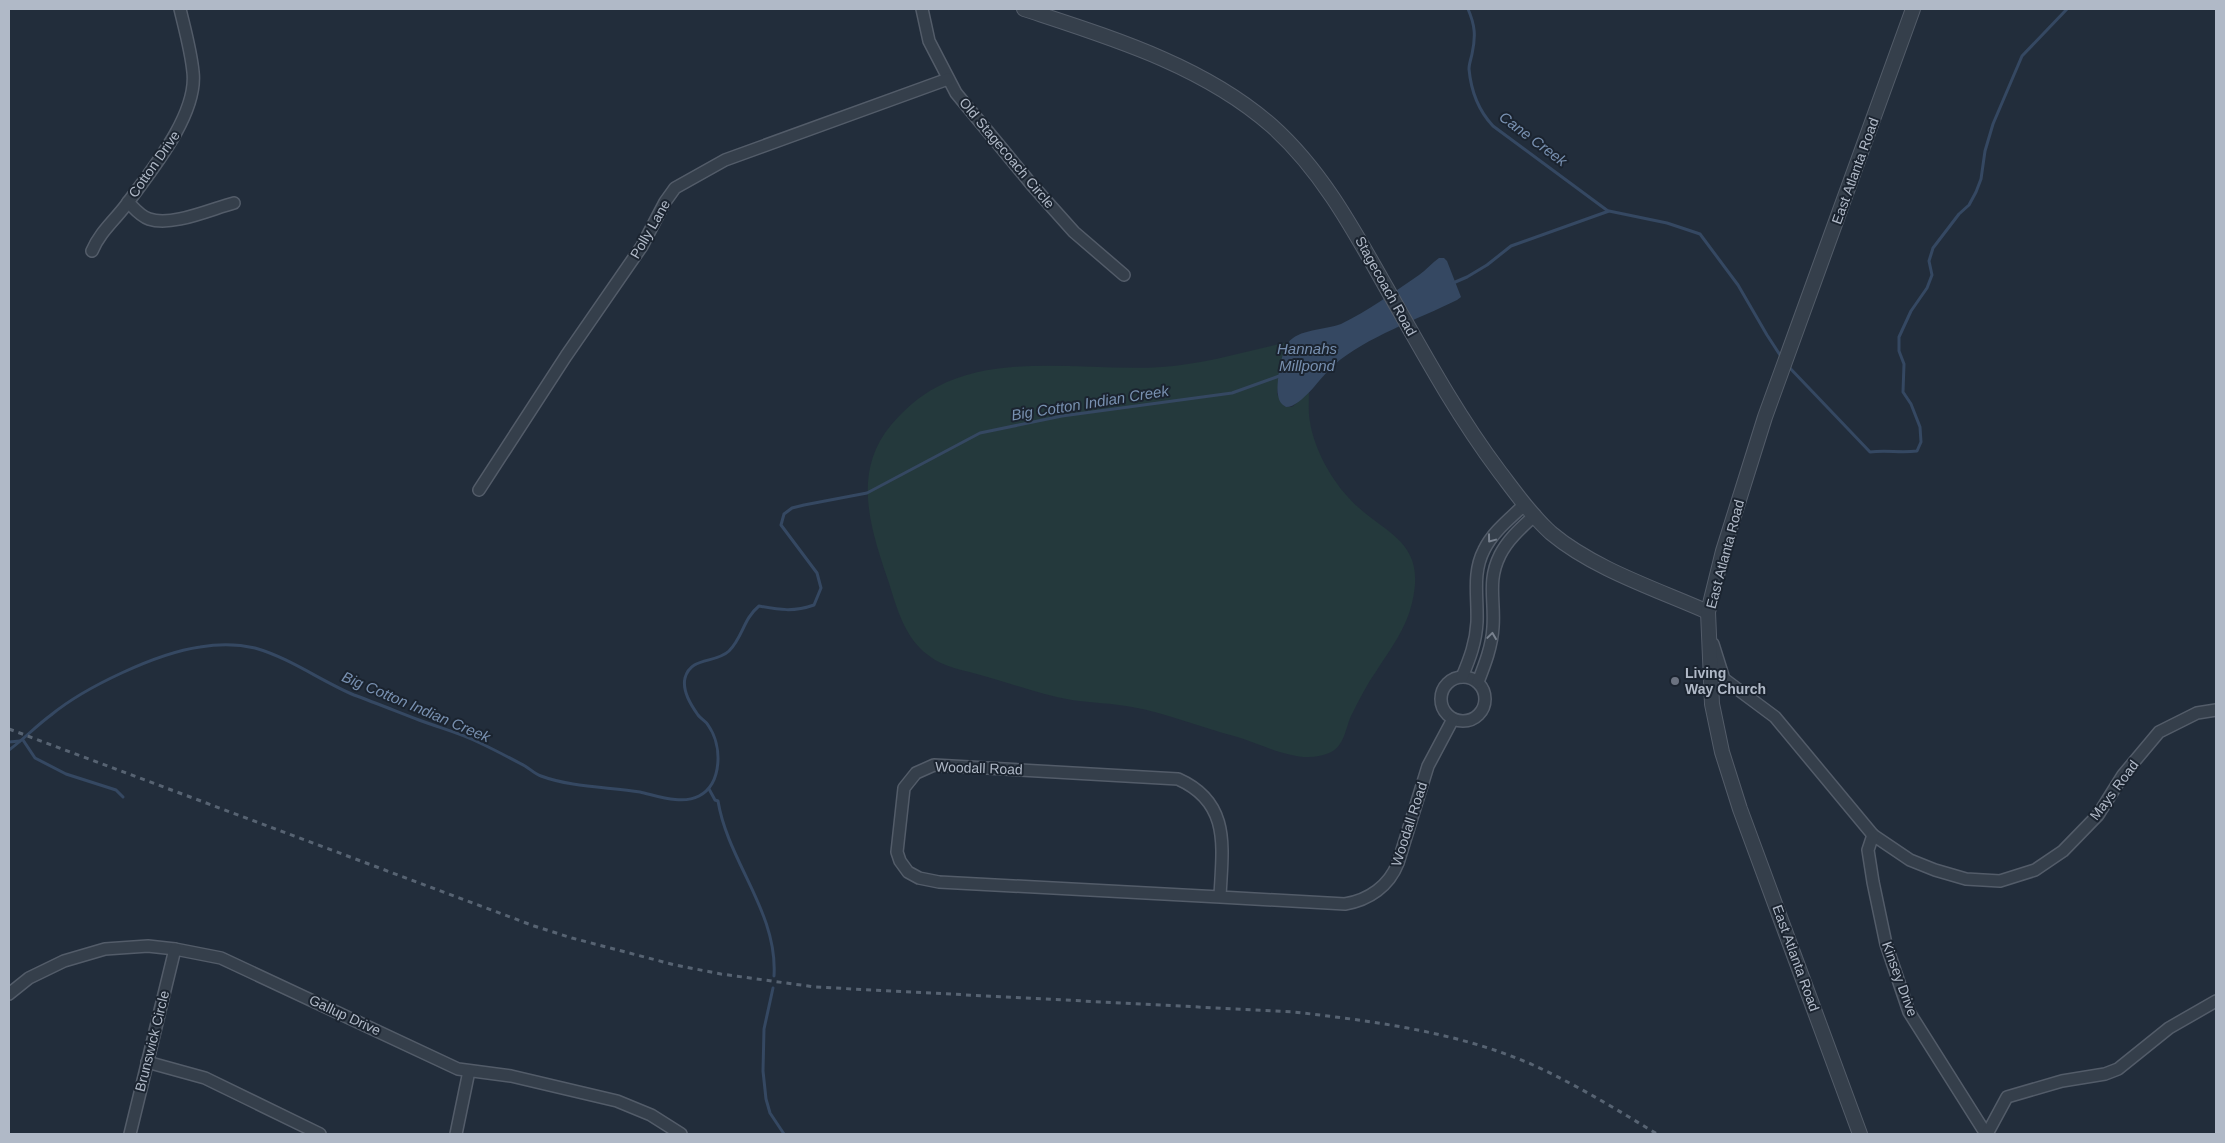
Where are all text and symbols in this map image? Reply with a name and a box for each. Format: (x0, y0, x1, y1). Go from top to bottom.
street label: Old Stagecoach Circle (956, 95, 1058, 212)
water label: Cane Creek (1496, 108, 1572, 170)
street label: East Atlanta Road (1828, 116, 1882, 226)
street label: Cotton Drive (125, 127, 183, 200)
street label: Polly Lane (627, 197, 673, 261)
street label: Stagecoach Road (1352, 233, 1420, 339)
water label: Hannahs Millpond (1277, 340, 1338, 374)
water label: Big Cotton Indian Creek (1010, 381, 1171, 423)
street label: East Atlanta Road (1703, 498, 1747, 610)
one-way arrow (1488, 533, 1497, 543)
one-way arrow (1486, 631, 1497, 639)
place label: Living Way Church (1685, 665, 1766, 697)
water label: Big Cotton Indian Creek (340, 668, 494, 746)
marker: Living Way Church (1669, 675, 1681, 687)
street label: Mays Road (2086, 757, 2142, 823)
street label: Woodall Road (935, 758, 1023, 778)
street label: Woodall Road (1388, 780, 1430, 868)
street label: East Atlanta Road (1769, 903, 1823, 1013)
street label: Kinsey Drive (1879, 939, 1921, 1019)
street label: Brunswick Circle (132, 989, 172, 1093)
street label: Gallup Drive (307, 991, 383, 1039)

